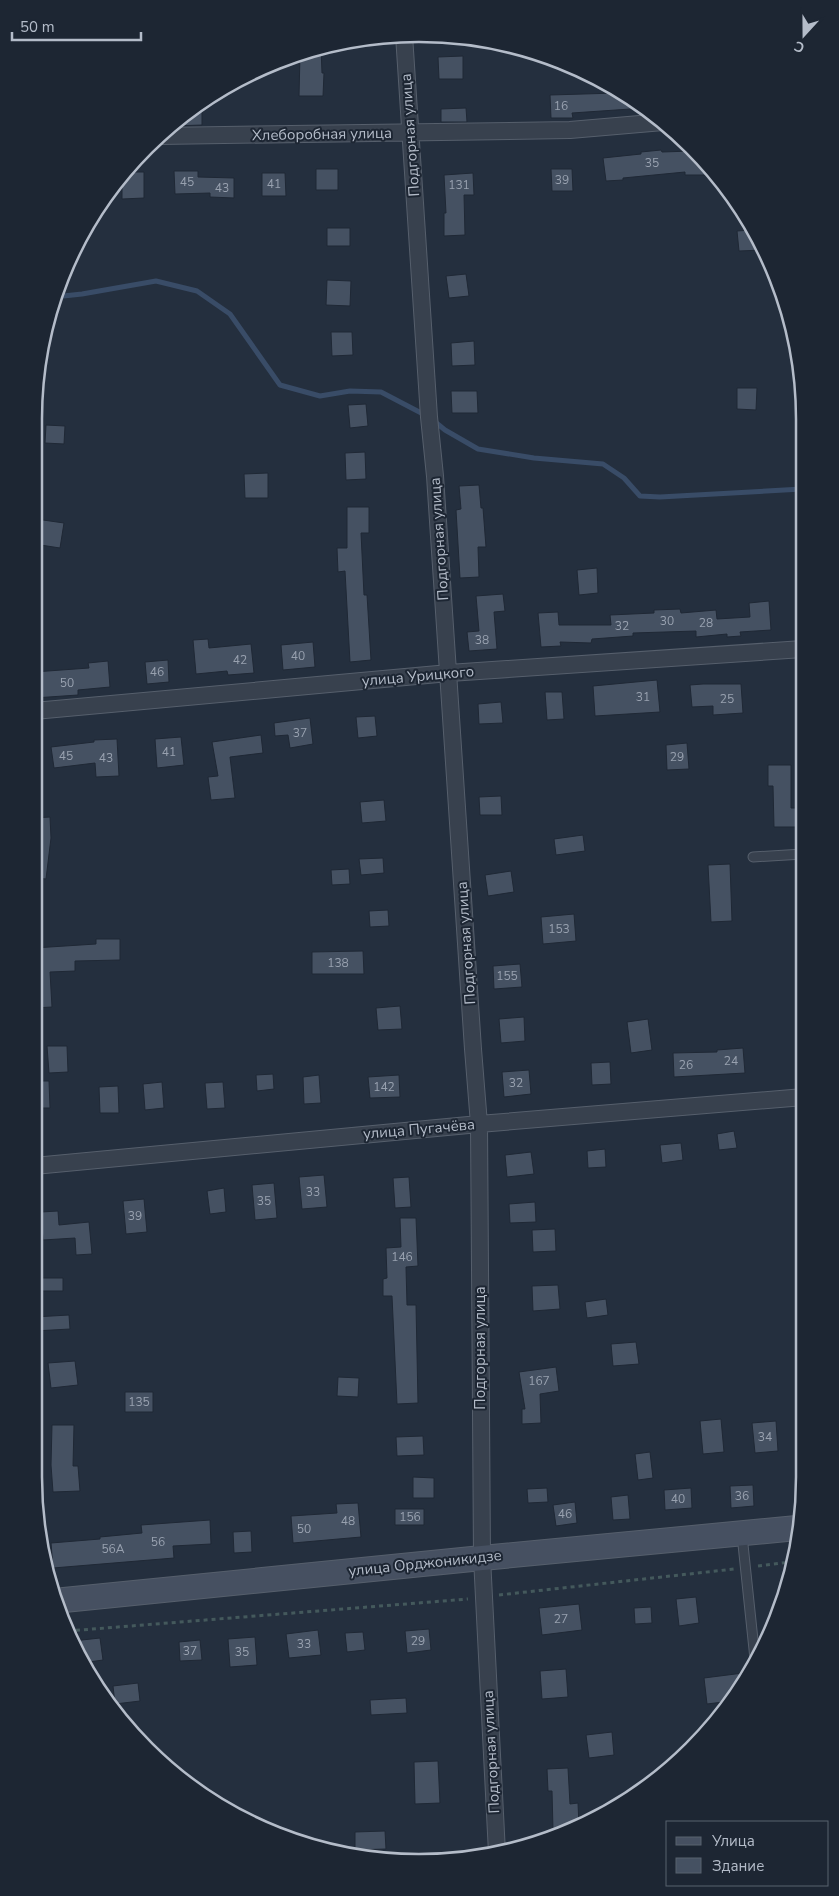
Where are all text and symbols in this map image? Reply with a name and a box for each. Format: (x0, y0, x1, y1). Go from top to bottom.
scale bar (12, 10, 141, 42)
north arrow (779, 10, 829, 60)
text: 50 m (20, 17, 55, 37)
text: С (791, 36, 807, 57)
street label: Подгорная улица (396, 73, 424, 197)
house number: 16 (554, 98, 568, 114)
street label: Хлеборобная улица (252, 123, 392, 145)
house number: 35 (645, 155, 659, 171)
house number: 39 (555, 172, 569, 188)
house number: 45 (180, 174, 194, 190)
house number: 41 (267, 176, 281, 192)
house number: 131 (448, 177, 470, 193)
house number: 43 (215, 180, 229, 196)
street label: Подгорная улица (425, 477, 453, 601)
house number: 30 (660, 613, 674, 629)
house number: 28 (699, 615, 713, 631)
house number: 32 (615, 618, 629, 634)
house number: 38 (475, 632, 489, 648)
house number: 40 (291, 648, 305, 664)
house number: 42 (233, 652, 247, 668)
street label: улица Урицкого (361, 661, 475, 691)
house number: 46 (150, 664, 164, 680)
house number: 50 (60, 675, 74, 691)
house number: 31 (636, 689, 650, 705)
house number: 25 (720, 691, 734, 707)
house number: 37 (293, 725, 307, 741)
house number: 41 (162, 744, 176, 760)
house number: 45 (59, 748, 73, 764)
house number: 29 (670, 749, 684, 765)
house number: 43 (99, 750, 113, 766)
street label: Подгорная улица (452, 881, 480, 1005)
house number: 153 (548, 921, 570, 937)
house number: 138 (327, 955, 349, 971)
house number: 155 (496, 968, 518, 984)
house number: 24 (724, 1053, 738, 1069)
house number: 26 (679, 1057, 693, 1073)
house number: 32 (509, 1075, 523, 1091)
house number: 142 (373, 1079, 395, 1095)
street label: улица Пугачёва (362, 1114, 476, 1144)
house number: 33 (306, 1184, 320, 1200)
house number: 35 (257, 1193, 271, 1209)
house number: 39 (128, 1208, 142, 1224)
house number: 146 (391, 1249, 413, 1265)
street label: Подгорная улица (470, 1286, 490, 1410)
house number: 167 (528, 1373, 550, 1389)
house number: 135 (128, 1394, 150, 1410)
house number: 34 (758, 1429, 772, 1445)
house number: 36 (735, 1488, 749, 1504)
house number: 40 (671, 1491, 685, 1507)
house number: 46 (558, 1506, 572, 1522)
house number: 156 (399, 1509, 421, 1525)
house number: 48 (341, 1513, 355, 1529)
house number: 50 (297, 1521, 311, 1537)
house number: 56 (151, 1534, 165, 1550)
house number: 56А (101, 1541, 125, 1557)
street label: улица Орджоникидзе (347, 1545, 503, 1581)
house number: 27 (554, 1611, 568, 1627)
house number: 29 (411, 1633, 425, 1649)
house number: 33 (297, 1636, 311, 1652)
house number: 37 (183, 1643, 197, 1659)
house number: 35 (235, 1644, 249, 1660)
street label: Подгорная улица (478, 1690, 504, 1814)
legend (666, 1821, 829, 1886)
text: Улица (711, 1831, 755, 1851)
text: Здание (712, 1856, 764, 1876)

